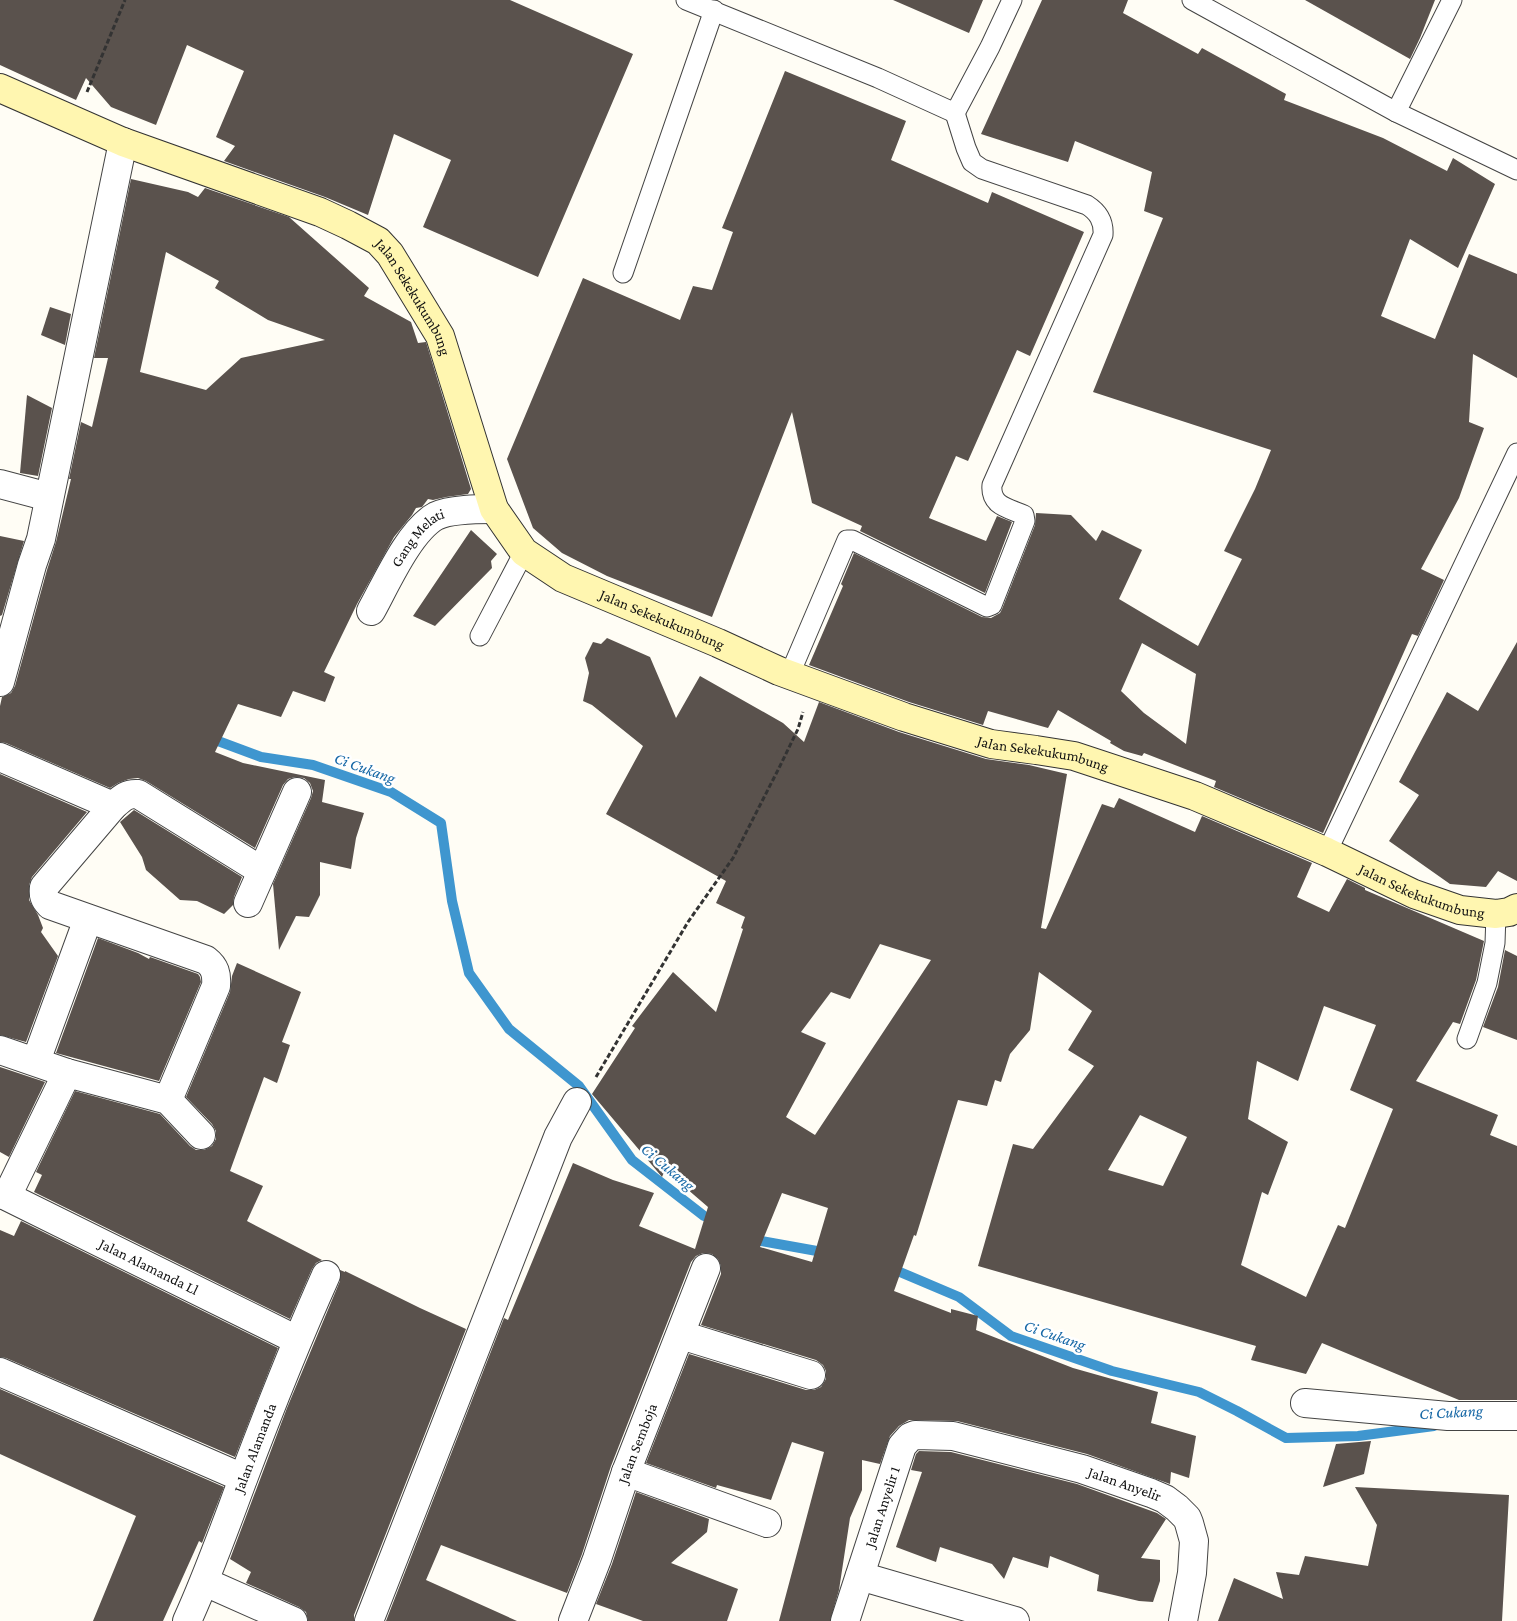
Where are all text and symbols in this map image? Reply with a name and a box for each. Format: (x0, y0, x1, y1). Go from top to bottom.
street label: Jalan Sekekukumbung (370, 234, 454, 358)
street label: Gang Melati (388, 505, 446, 570)
street label: Jalan Sekekukumbung (595, 586, 727, 654)
street label: Jalan Sekekukumbung (973, 732, 1111, 776)
water label: Ci Cukang (332, 749, 399, 788)
street label: Jalan Sekekukumbung (1354, 860, 1486, 922)
water label: Ci Cukang (637, 1140, 699, 1195)
street label: Jalan Alamanda Ll (94, 1234, 201, 1298)
water label: Ci Cukang (1022, 1317, 1089, 1355)
street label: Jalan Alamanda (230, 1401, 279, 1497)
street label: Jalan Semboja (614, 1401, 660, 1488)
water label: Ci Cukang (1419, 1402, 1484, 1423)
street label: Jalan Anyelir (1084, 1463, 1164, 1505)
street label: Jalan Anyelir 1 (861, 1464, 903, 1552)

